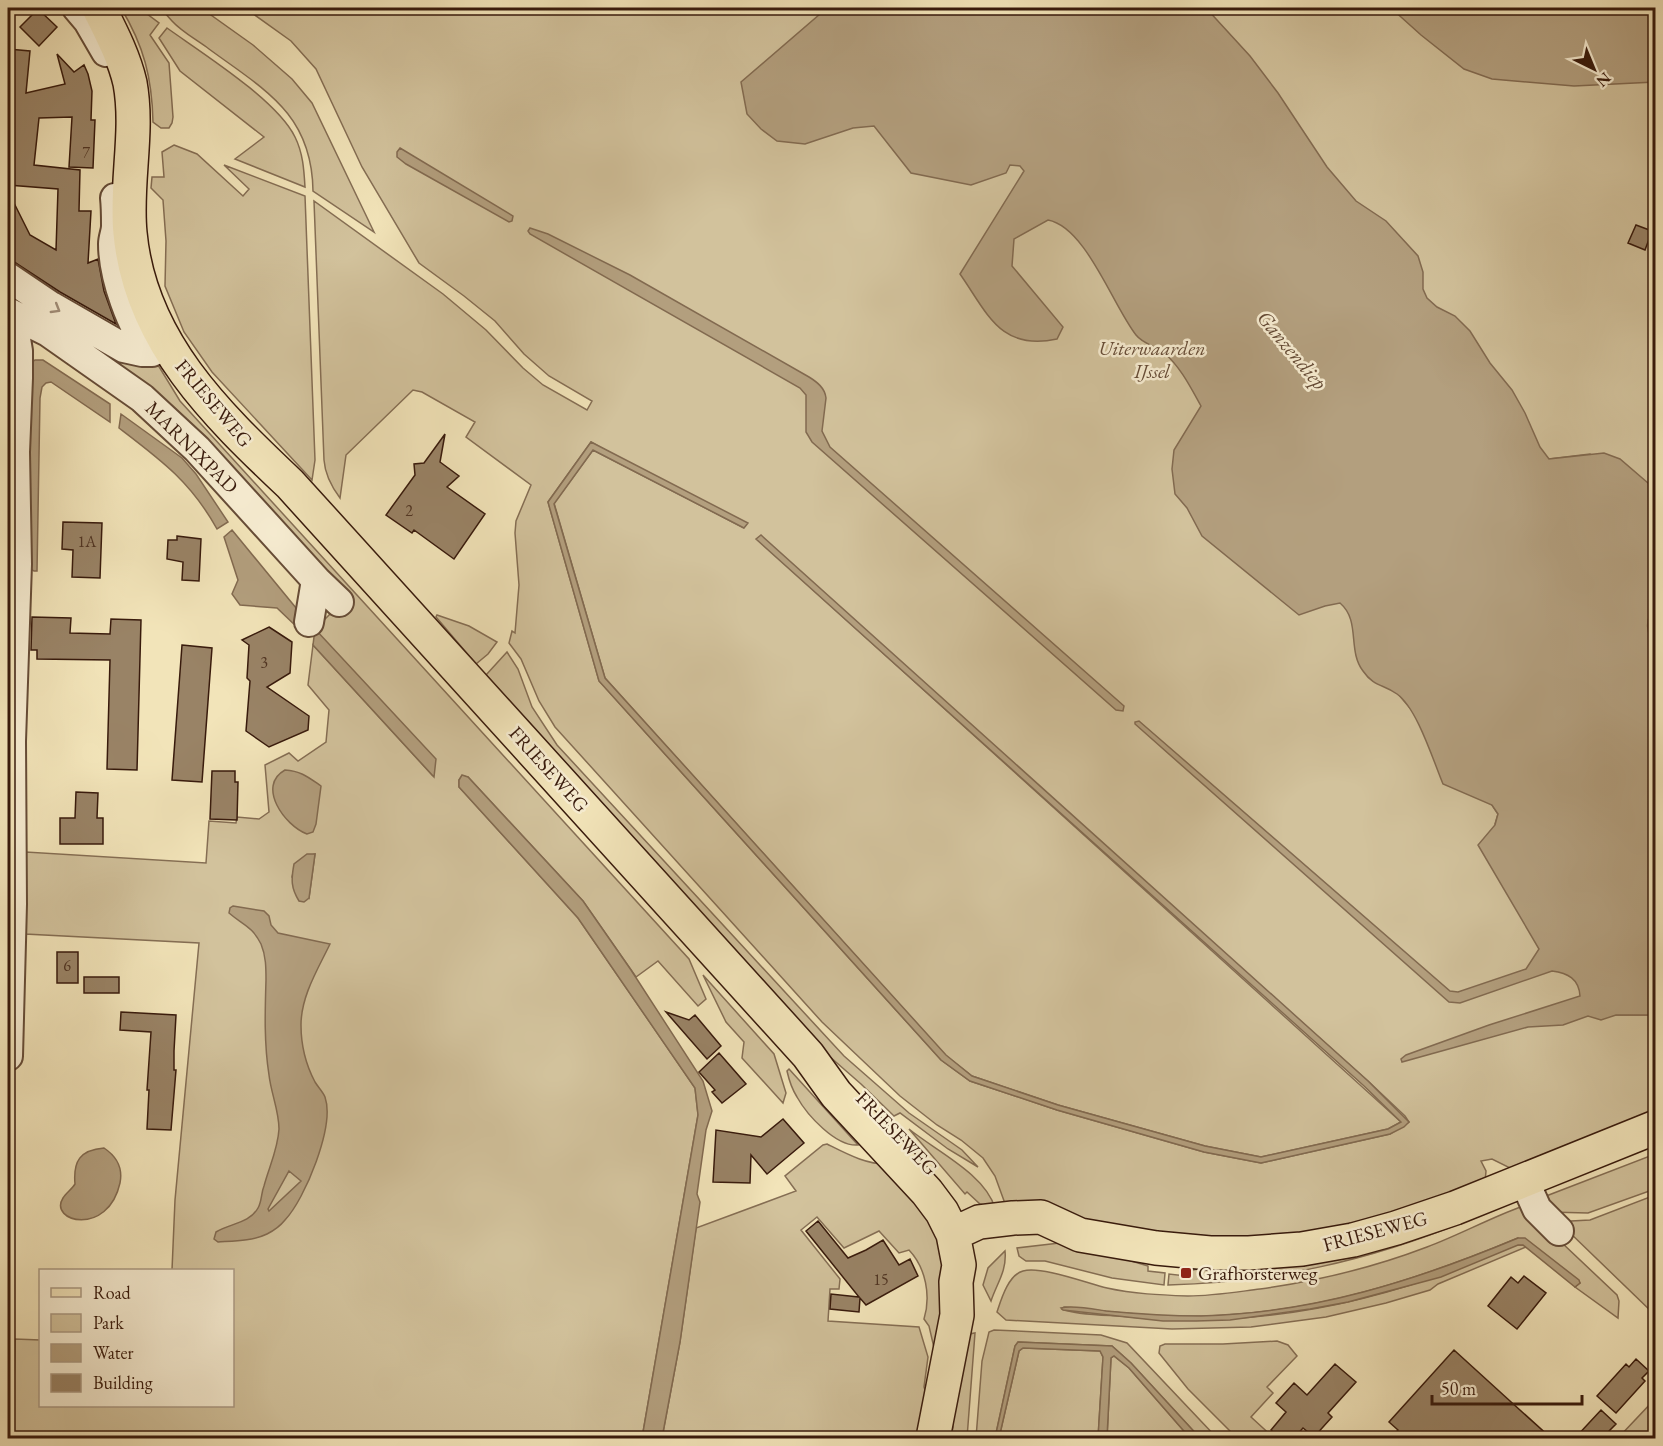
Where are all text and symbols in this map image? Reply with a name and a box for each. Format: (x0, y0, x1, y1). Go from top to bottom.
north arrow (1564, 39, 1624, 99)
text: N (1592, 68, 1616, 92)
house number: 7 (82, 142, 90, 163)
one-way arrow (50, 301, 60, 313)
water label: Ganzendiep (1251, 305, 1334, 395)
park label: Uiterwaarden IJssel (1098, 335, 1206, 384)
street label: FRIESEWEG (170, 354, 258, 452)
street label: MARNIXPAD (140, 395, 244, 499)
house number: 2 (405, 500, 413, 521)
house number: 1A (78, 531, 97, 552)
house number: 3 (260, 652, 268, 673)
street label: FRIESEWEG (503, 720, 595, 818)
house number: 6 (63, 955, 71, 976)
street label: FRIESEWEG (850, 1085, 944, 1181)
street label: FRIESEWEG (1320, 1205, 1430, 1257)
place label: Grafhorsterweg (1198, 1260, 1318, 1286)
marker: Grafhorsterweg (1179, 1266, 1193, 1280)
legend (39, 1269, 234, 1407)
house number: 15 (873, 1269, 889, 1290)
text: Road (93, 1281, 132, 1304)
text: Park (93, 1311, 124, 1334)
text: Water (93, 1341, 134, 1364)
scale bar (1432, 1368, 1582, 1406)
text: Building (93, 1371, 153, 1394)
text: 50 m (1441, 1377, 1476, 1400)

